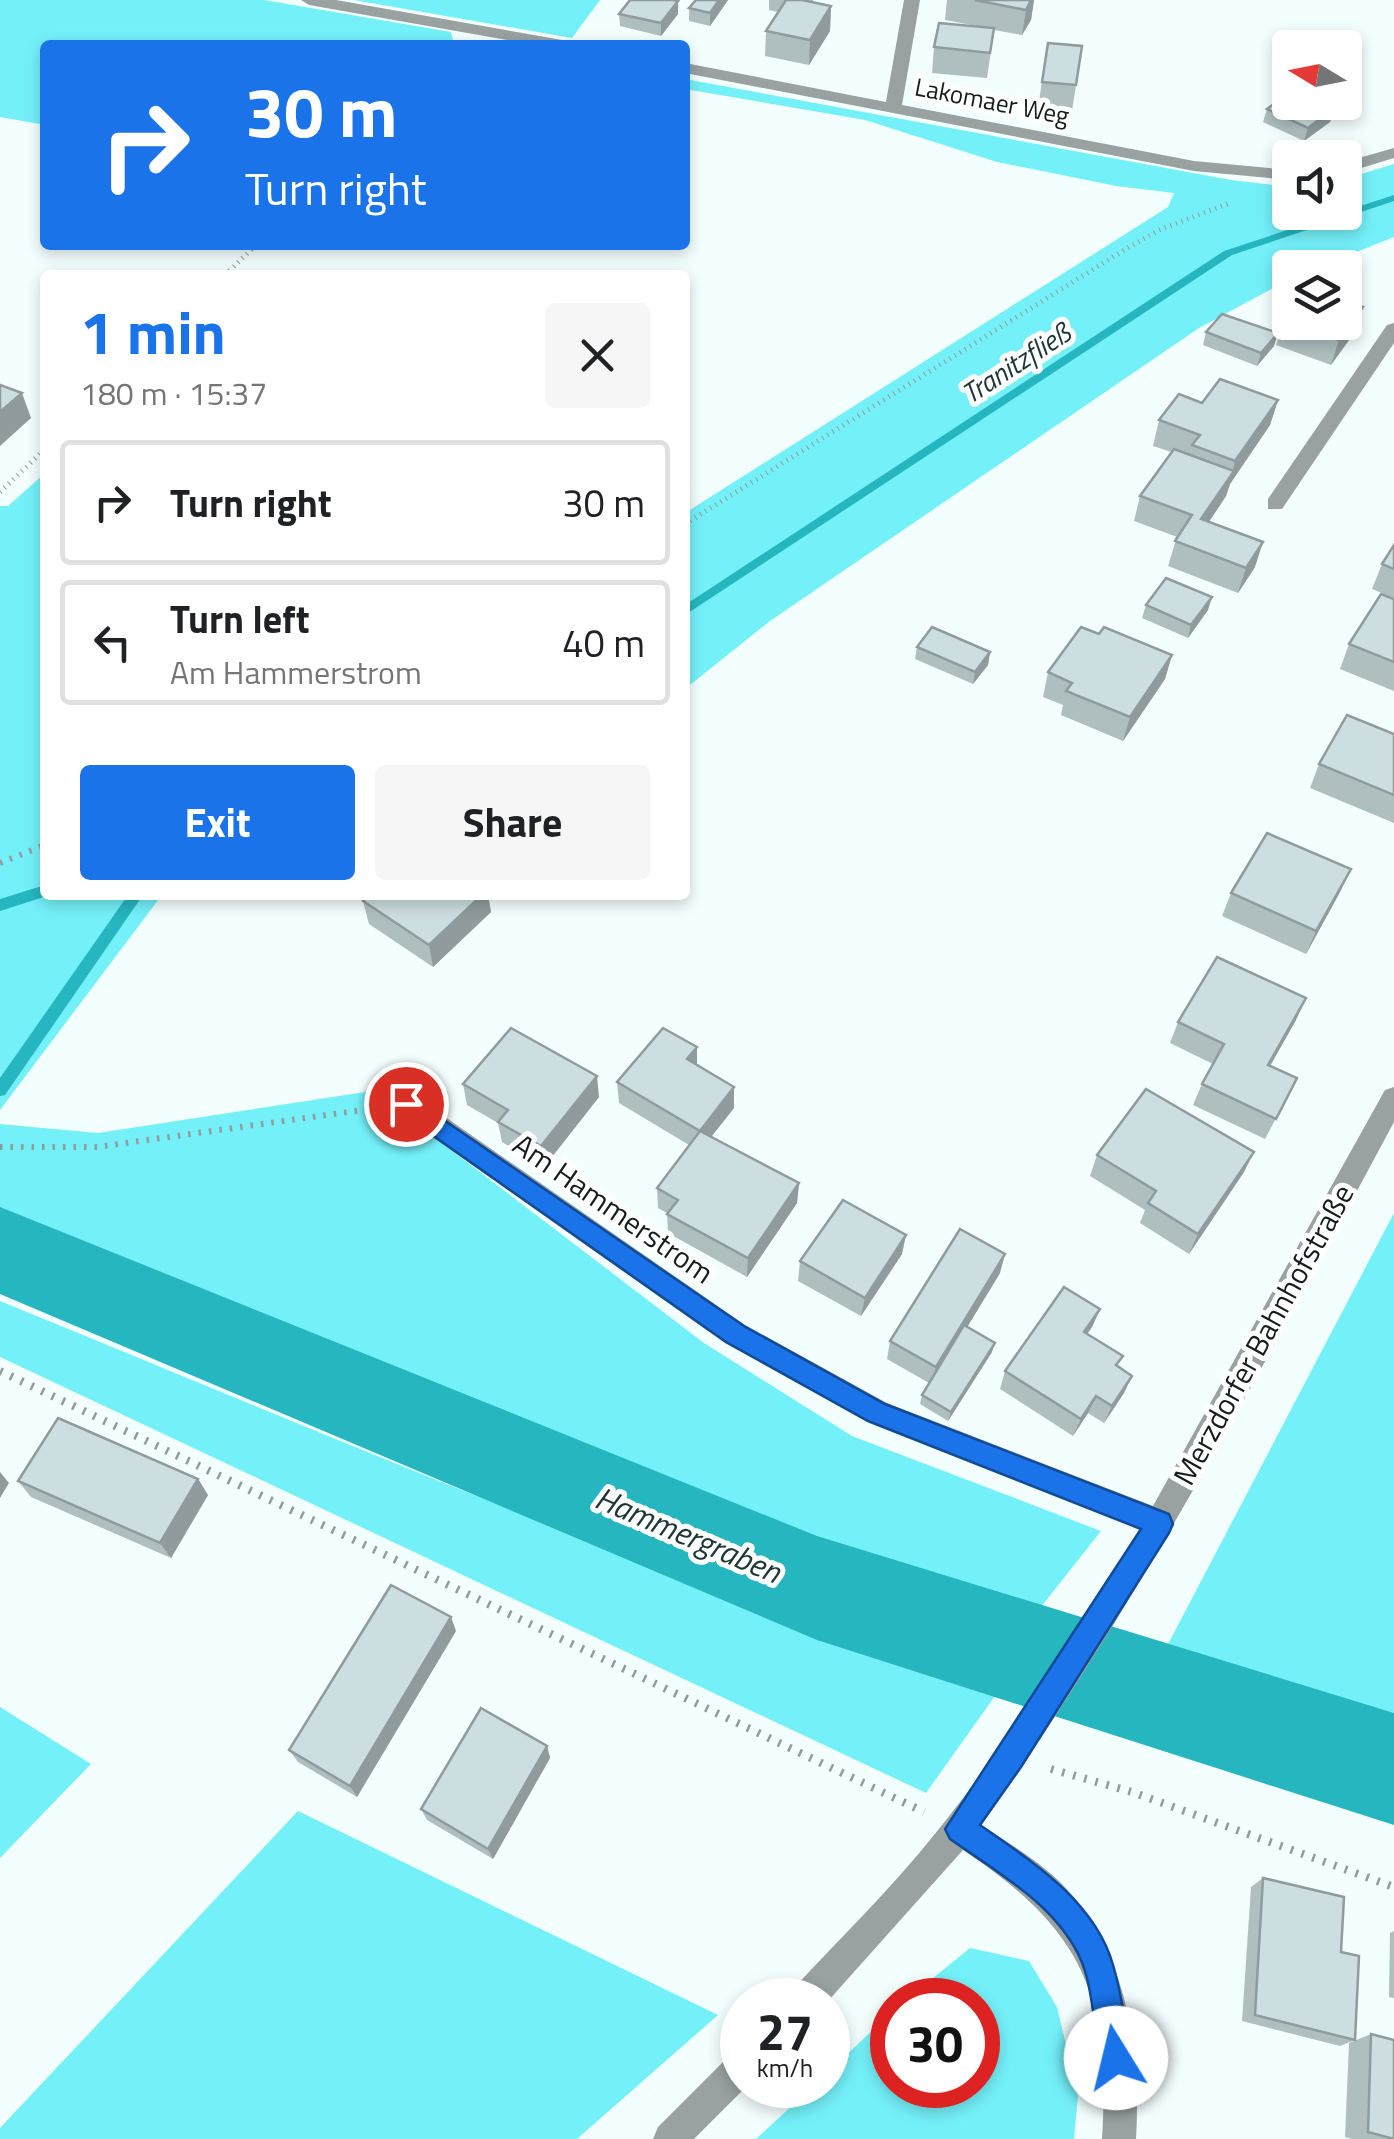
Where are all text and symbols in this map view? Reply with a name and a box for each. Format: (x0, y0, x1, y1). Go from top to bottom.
north arrow (1272, 30, 1362, 120)
map controls (1272, 30, 1362, 340)
text: 30 m (245, 58, 398, 164)
street label: Lakomaer Weg (911, 67, 1073, 135)
icon: right (80, 80, 210, 210)
button: sound (1272, 140, 1362, 230)
text: Turn right (245, 154, 427, 222)
button: layers (1272, 250, 1362, 340)
text: 1 min (80, 286, 226, 377)
button: close (545, 303, 650, 408)
water label: Tranitzfließ (953, 310, 1080, 414)
text: 180 m · 15:37 (80, 369, 267, 417)
text: Turn right (170, 474, 332, 532)
text: 30 m (562, 474, 645, 532)
icon: right (85, 475, 140, 530)
text: Turn left (170, 590, 310, 648)
text: 40 m (562, 614, 645, 672)
icon: left (85, 615, 140, 670)
text: Am Hammerstrom (170, 648, 422, 696)
button: Exit (80, 765, 355, 880)
button: Share (375, 765, 650, 880)
pin (364, 1062, 449, 1147)
icon: arrive (379, 1077, 434, 1132)
street label: Am Hammerstrom (504, 1122, 723, 1295)
street label: Merzdorfer Bahnhofstraße (1161, 1176, 1365, 1493)
water label: Hammergraben (588, 1473, 790, 1595)
speed limit sign: 30 (870, 1978, 1000, 2108)
text: 27 (757, 1993, 813, 2069)
position arrow (1064, 2006, 1168, 2110)
text: km/h (757, 2049, 813, 2087)

